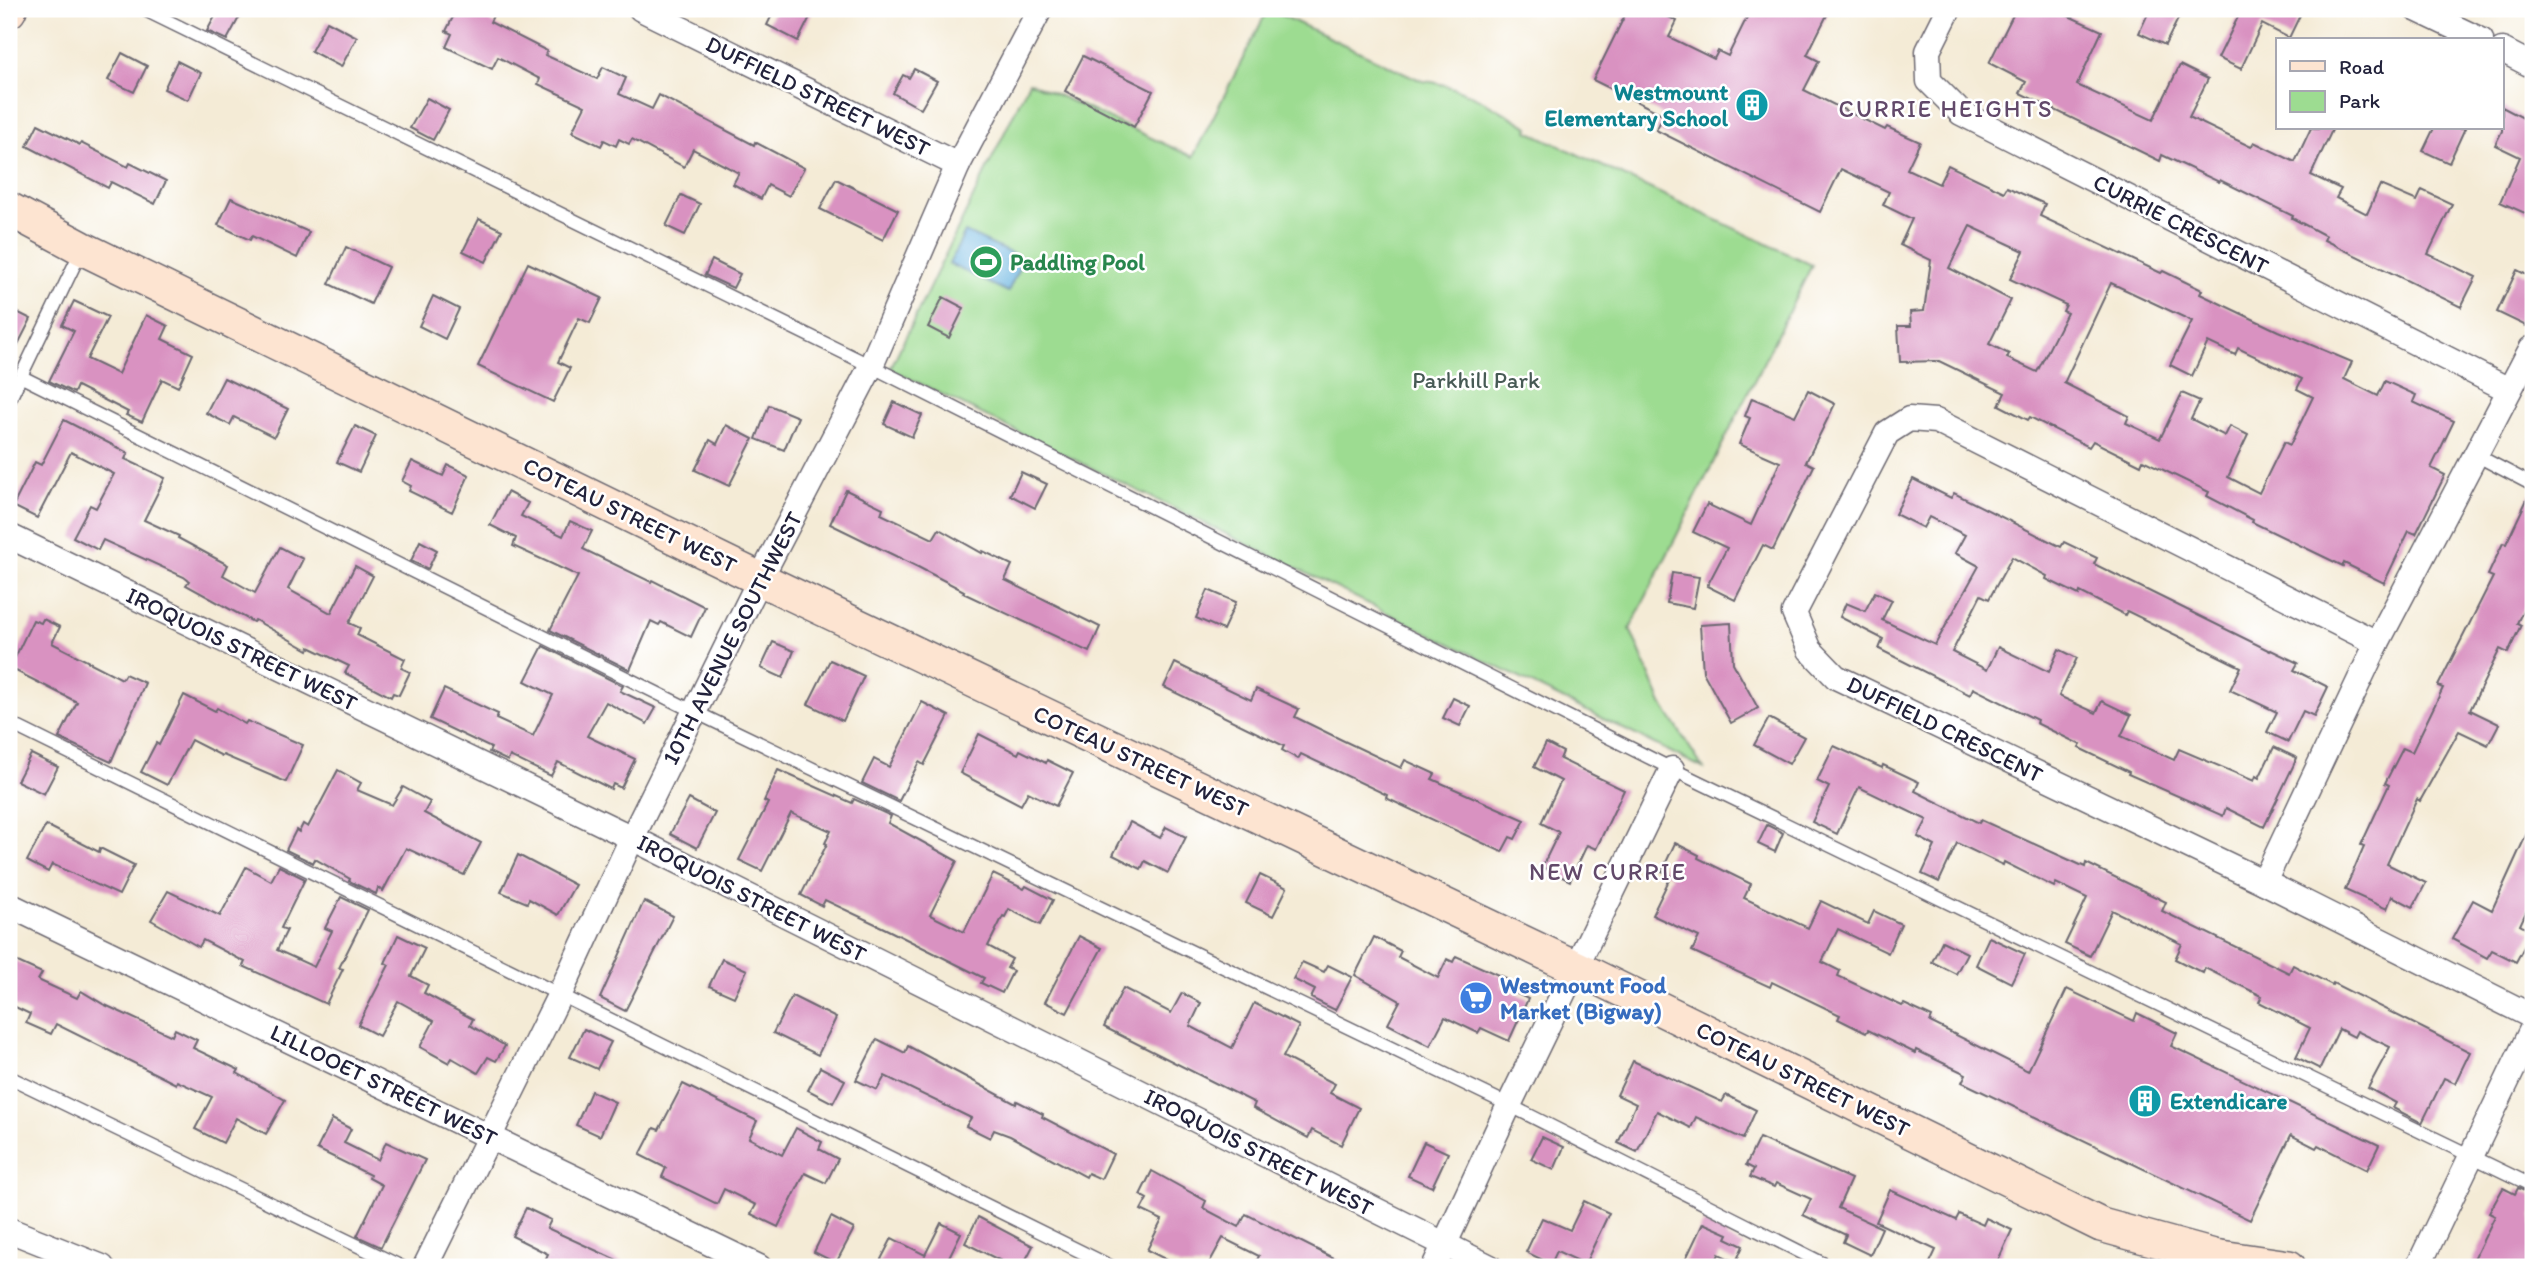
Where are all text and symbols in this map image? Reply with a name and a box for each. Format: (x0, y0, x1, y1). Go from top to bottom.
street label: DUFFIELD STREET WEST (701, 29, 935, 163)
legend (2276, 38, 2504, 130)
text: Road (2339, 54, 2385, 79)
place label: Westmount Elementary School (1545, 78, 1728, 132)
building icon: Westmount Elementary School (1733, 86, 1771, 124)
text: Park (2339, 88, 2381, 113)
district label: CURRIE HEIGHTS (1839, 94, 2053, 123)
street label: CURRIE CRESCENT (2089, 168, 2273, 280)
sports icon: Paddling Pool (967, 243, 1005, 281)
place label: Paddling Pool (1010, 248, 1145, 276)
park label: Parkhill Park (1412, 366, 1540, 394)
street label: COTEAU STREET WEST (519, 451, 742, 579)
street label: 10TH AVENUE SOUTHWEST (656, 507, 808, 769)
street label: IROQUOIS STREET WEST (122, 581, 362, 717)
street label: DUFFIELD CRESCENT (1842, 669, 2048, 789)
street label: COTEAU STREET WEST (1029, 699, 1253, 823)
street label: IROQUOIS STREET WEST (633, 828, 871, 968)
district label: NEW CURRIE (1529, 857, 1687, 886)
place label: Westmount Food Market (Bigway) (1500, 971, 1667, 1025)
supermarket icon: Westmount Food Market (Bigway) (1457, 979, 1495, 1017)
street label: COTEAU STREET WEST (1692, 1015, 1915, 1143)
street label: LILLOOET STREET WEST (266, 1018, 502, 1152)
street label: IROQUOIS STREET WEST (1140, 1082, 1378, 1222)
building icon: Extendicare (2126, 1082, 2164, 1120)
place label: Extendicare (2170, 1087, 2287, 1115)

